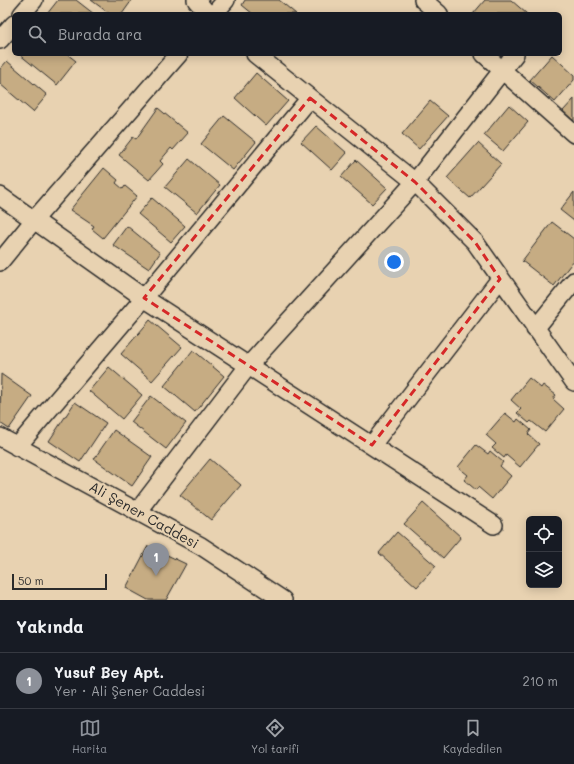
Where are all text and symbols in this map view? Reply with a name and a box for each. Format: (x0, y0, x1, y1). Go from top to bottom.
search box (12, 12, 562, 56)
icon: search (26, 23, 48, 45)
text: Burada ara (58, 24, 142, 44)
your location (384, 252, 404, 272)
street label: Ali Şener Caddesi (86, 477, 202, 553)
map controls (526, 516, 562, 588)
button: locate (526, 516, 562, 552)
pin: 1 (143, 543, 169, 576)
button: layers (526, 552, 562, 588)
scale bar (12, 572, 107, 591)
text: 50 m (18, 573, 44, 588)
text: Yakında (16, 615, 84, 637)
text: Yusuf Bey Apt. (54, 662, 164, 682)
text: 1 (26, 672, 32, 689)
text: 210 m (522, 672, 558, 689)
text: Yer · Ali Şener Caddesi (54, 682, 205, 699)
tab: Harita (72, 717, 107, 756)
tab: Yol tarifi (251, 717, 299, 756)
tab: Kaydedilen (443, 717, 502, 756)

